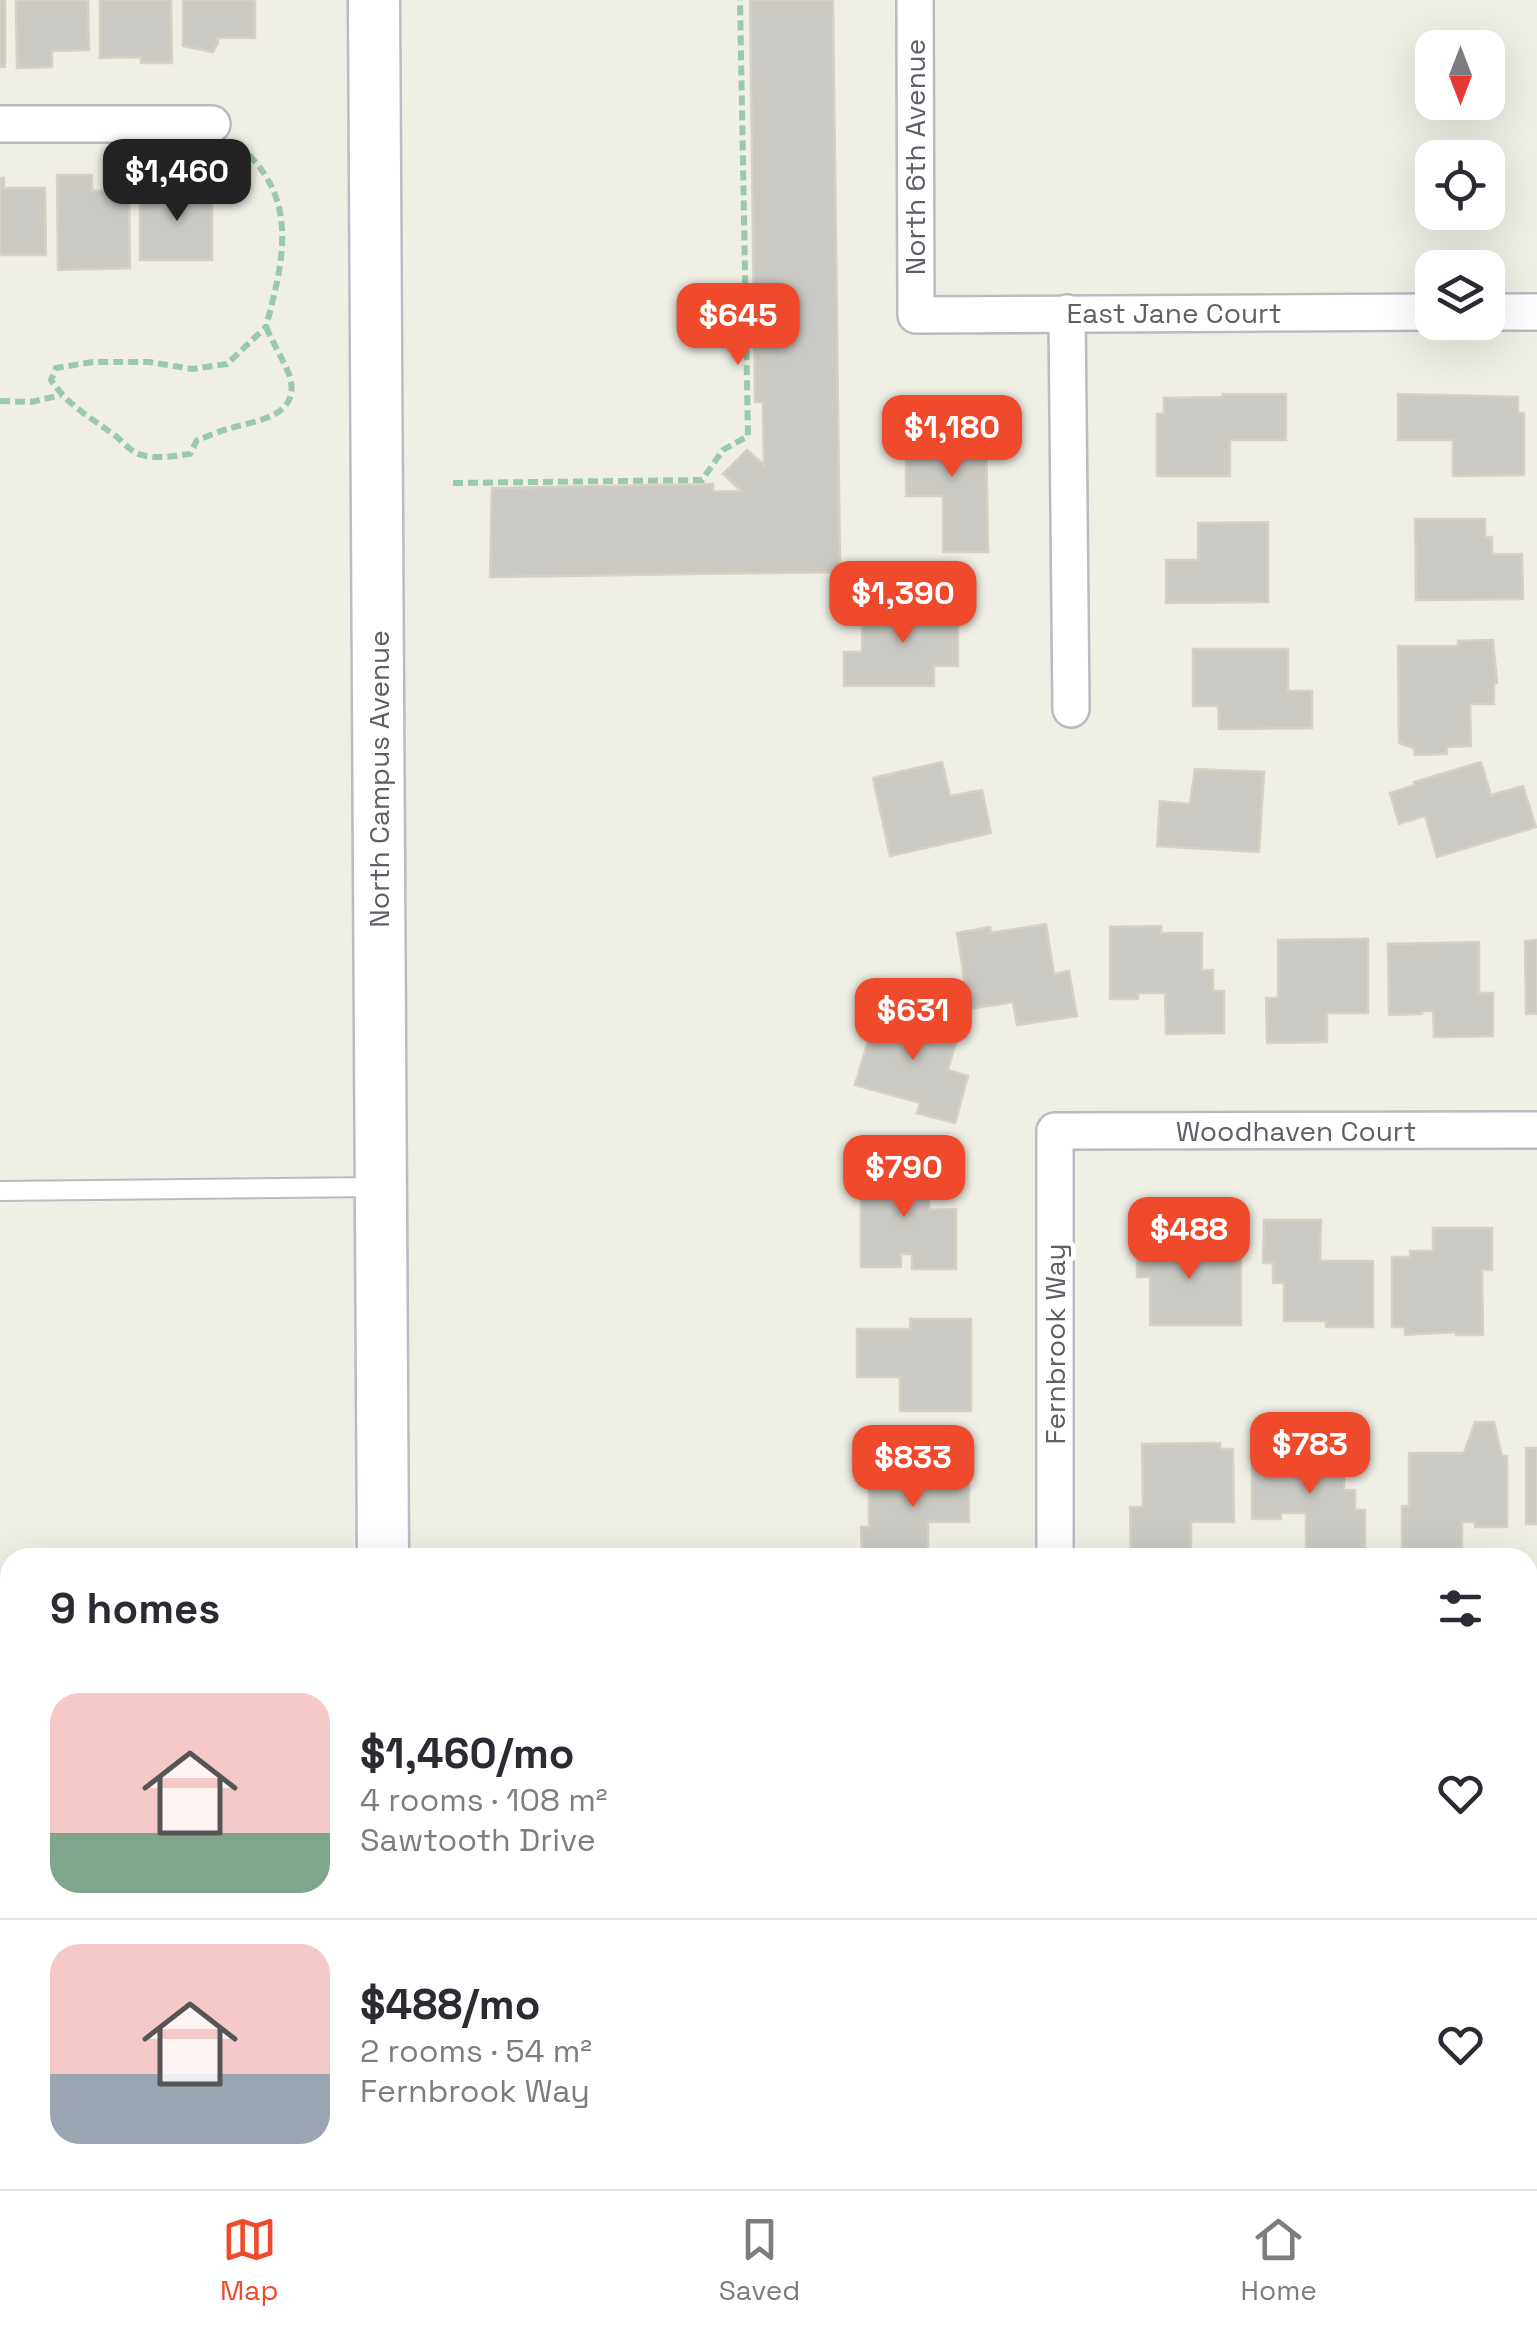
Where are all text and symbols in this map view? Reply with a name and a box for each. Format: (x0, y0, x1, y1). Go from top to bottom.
north arrow (1415, 30, 1505, 120)
map controls (1415, 30, 1505, 340)
street label: North 6th Avenue (897, 39, 933, 275)
pin: $1,460 (96, 139, 258, 224)
button: locate (1415, 140, 1505, 230)
text: $1,460 (125, 151, 229, 191)
button: layers (1415, 250, 1505, 340)
pin: $645 (679, 283, 797, 368)
text: $645 (699, 295, 777, 335)
street label: East Jane Court (1066, 295, 1282, 331)
pin: $1,180 (871, 395, 1033, 480)
text: $1,180 (904, 407, 1000, 447)
pin: $1,390 (822, 561, 984, 646)
text: $1,390 (851, 573, 955, 613)
street label: North Campus Avenue (361, 630, 397, 928)
pin: $631 (854, 978, 972, 1063)
text: $631 (877, 990, 949, 1030)
street label: Woodhaven Court (1176, 1113, 1416, 1149)
pin: $790 (845, 1135, 963, 1220)
text: $790 (865, 1147, 943, 1187)
pin: $488 (1130, 1197, 1248, 1282)
text: $488 (1150, 1209, 1228, 1249)
street label: Fernbrook Way (1037, 1243, 1073, 1445)
pin: $783 (1251, 1412, 1369, 1497)
text: $783 (1272, 1424, 1348, 1464)
pin: $833 (854, 1425, 972, 1510)
text: $833 (874, 1437, 952, 1477)
icon: filters (1433, 1581, 1488, 1636)
text: 9 homes (50, 1582, 220, 1635)
text: $1,460/mo (360, 1727, 575, 1780)
icon: home (130, 1733, 250, 1853)
icon: heart (1433, 1766, 1488, 1821)
text: 4 rooms · 108 m² (360, 1780, 607, 1820)
text: Sawtooth Drive (360, 1820, 596, 1860)
text: $488/mo (360, 1978, 540, 2031)
icon: home (130, 1984, 250, 2104)
icon: heart (1433, 2017, 1488, 2072)
text: 2 rooms · 54 m² (360, 2031, 592, 2071)
text: Fernbrook Way (360, 2071, 590, 2111)
tab: Map (220, 2212, 278, 2308)
tab: Saved (719, 2212, 800, 2308)
tab: Home (1241, 2212, 1317, 2308)

